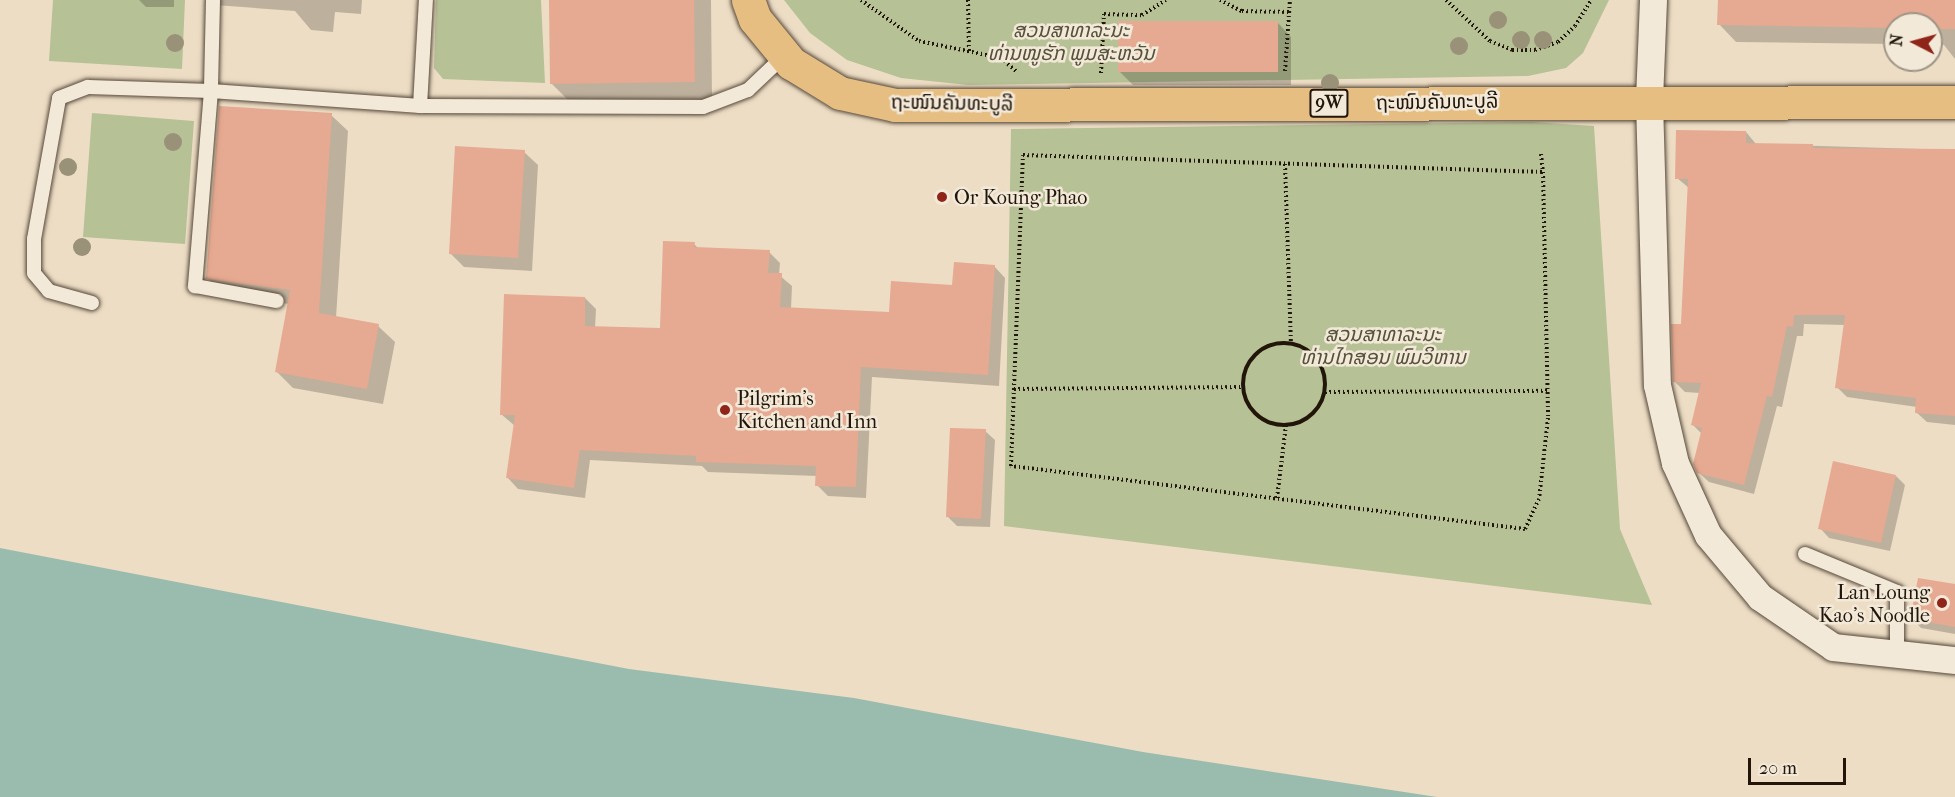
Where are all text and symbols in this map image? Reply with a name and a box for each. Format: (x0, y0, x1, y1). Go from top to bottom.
north arrow (1883, 12, 1943, 72)
park label: ສວນສາທາລະນະ ທ່ານໜູຮັກ ພູມສະຫວັນ (987, 18, 1155, 65)
text: N (1887, 33, 1907, 47)
road number: 9W (1308, 88, 1350, 118)
street label: ຖະໜົນຄັນທະບູລີ (1375, 89, 1499, 115)
street label: ຖະໜົນຄັນທະບູລີ (890, 90, 1014, 116)
place label: Or Koung Phao (954, 185, 1087, 209)
marker: Or Koung Phao (935, 190, 949, 204)
park label: ສວນສາທາລະນະ ທ່ານໄກສອນ ພົມວິຫານ (1300, 323, 1466, 370)
place label: Pilgrim's Kitchen and Inn (737, 386, 877, 433)
marker: Pilgrim's Kitchen and Inn (718, 403, 732, 417)
place label: Lan Loung Kao's Noodle (1819, 580, 1930, 627)
marker: Lan Loung Kao's Noodle (1935, 596, 1949, 610)
scale bar (1751, 746, 1848, 784)
text: 20 m (1759, 758, 1797, 779)

